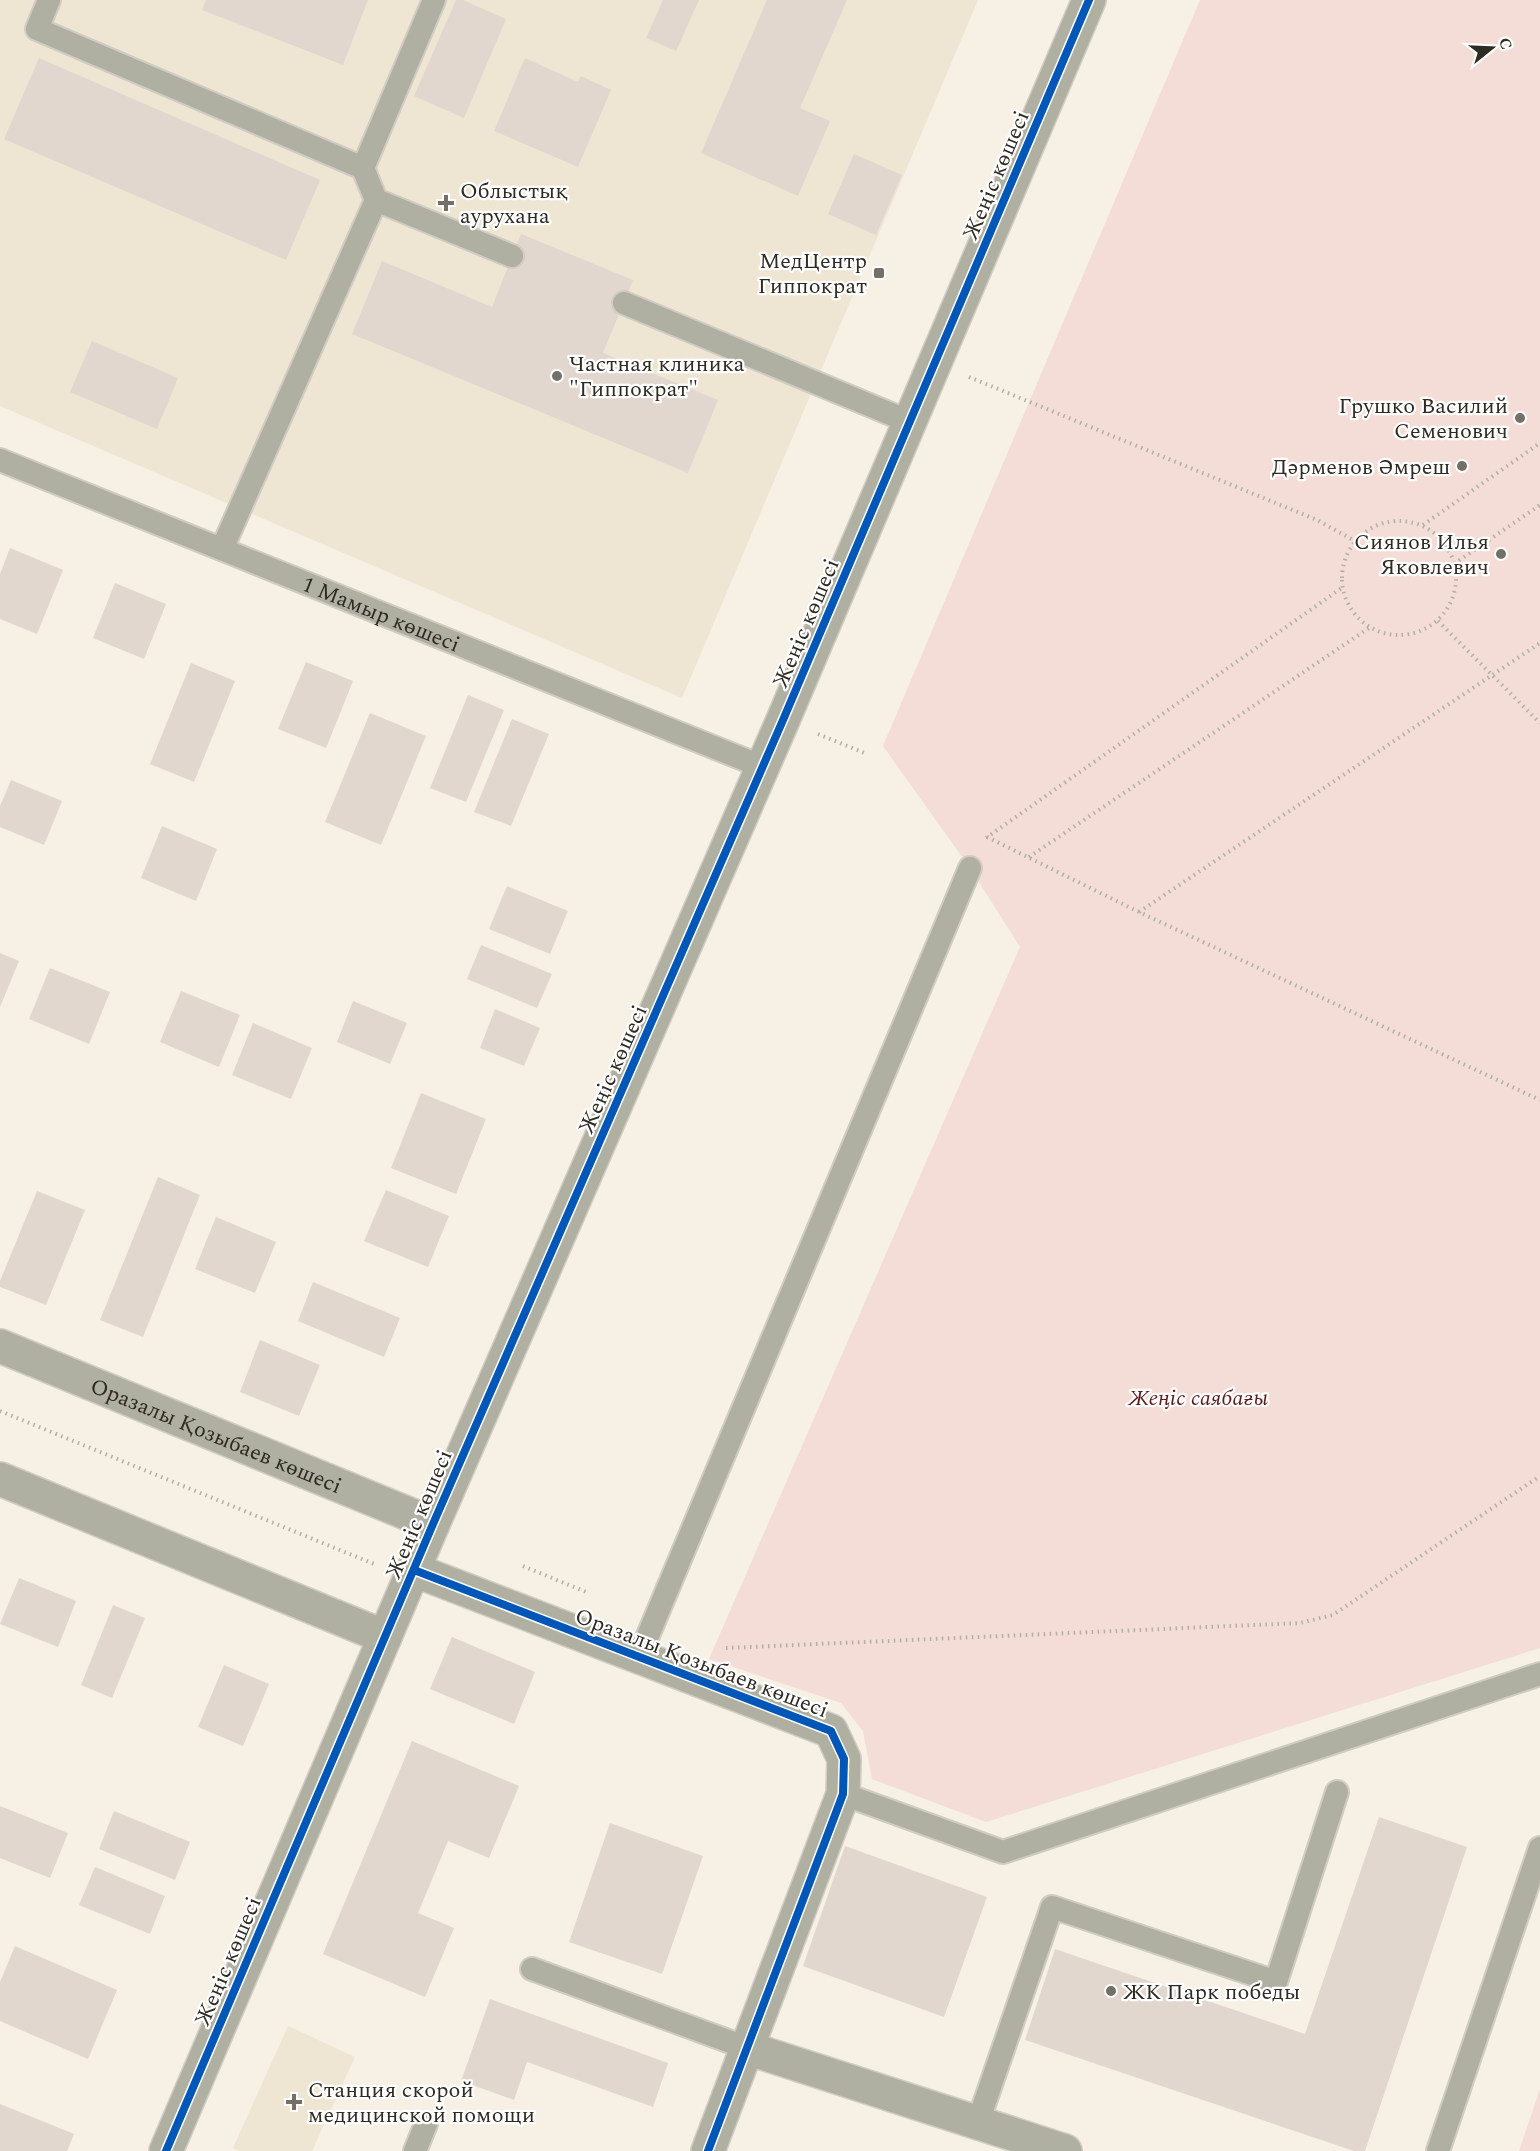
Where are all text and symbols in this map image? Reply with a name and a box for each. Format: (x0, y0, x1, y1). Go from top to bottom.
north arrow (1462, 18, 1522, 78)
text: С (1492, 35, 1518, 53)
street label: Жеңіс көшесі (954, 106, 1038, 245)
place label: Облыстық аурухана (460, 175, 567, 233)
marker: Облыстық аурухана (437, 194, 455, 212)
place label: МедЦентр Гиппократ (758, 245, 867, 303)
marker: МедЦентр Гиппократ (872, 266, 886, 280)
place label: Частная клиника "Гиппократ" (569, 348, 745, 406)
marker: Частная клиника "Гиппократ" (550, 369, 564, 383)
place label: Грушко Василий Семенович (1339, 390, 1508, 448)
marker: Грушко Василий Семенович (1513, 411, 1527, 425)
place label: Дәрменов Әмреш (1272, 451, 1450, 484)
marker: Дәрменов Әмреш (1455, 459, 1469, 473)
place label: Сиянов Илья Яковлевич (1354, 526, 1489, 584)
marker: Сиянов Илья Яковлевич (1494, 547, 1508, 561)
street label: Жеңіс көшесі (764, 554, 848, 693)
street label: 1 Мамыр көшесі (297, 568, 465, 661)
street label: Жеңіс көшесі (570, 1000, 656, 1139)
street label: Оразалы Қозыбаев көшесі (85, 1370, 347, 1503)
park label: Жеңіс саябағы (1127, 1382, 1268, 1415)
street label: Жеңіс көшесі (377, 1445, 461, 1584)
street label: Оразалы Қозыбаев көшесі (570, 1600, 833, 1727)
street label: Жеңіс көшесі (186, 1892, 270, 2031)
place label: ЖК Парк победы (1123, 1976, 1300, 2009)
marker: ЖК Парк победы (1104, 1984, 1118, 1998)
place label: Станция скорой медицинской помощи (308, 2074, 535, 2132)
marker: Станция скорой медицинской помощи (285, 2093, 303, 2111)

